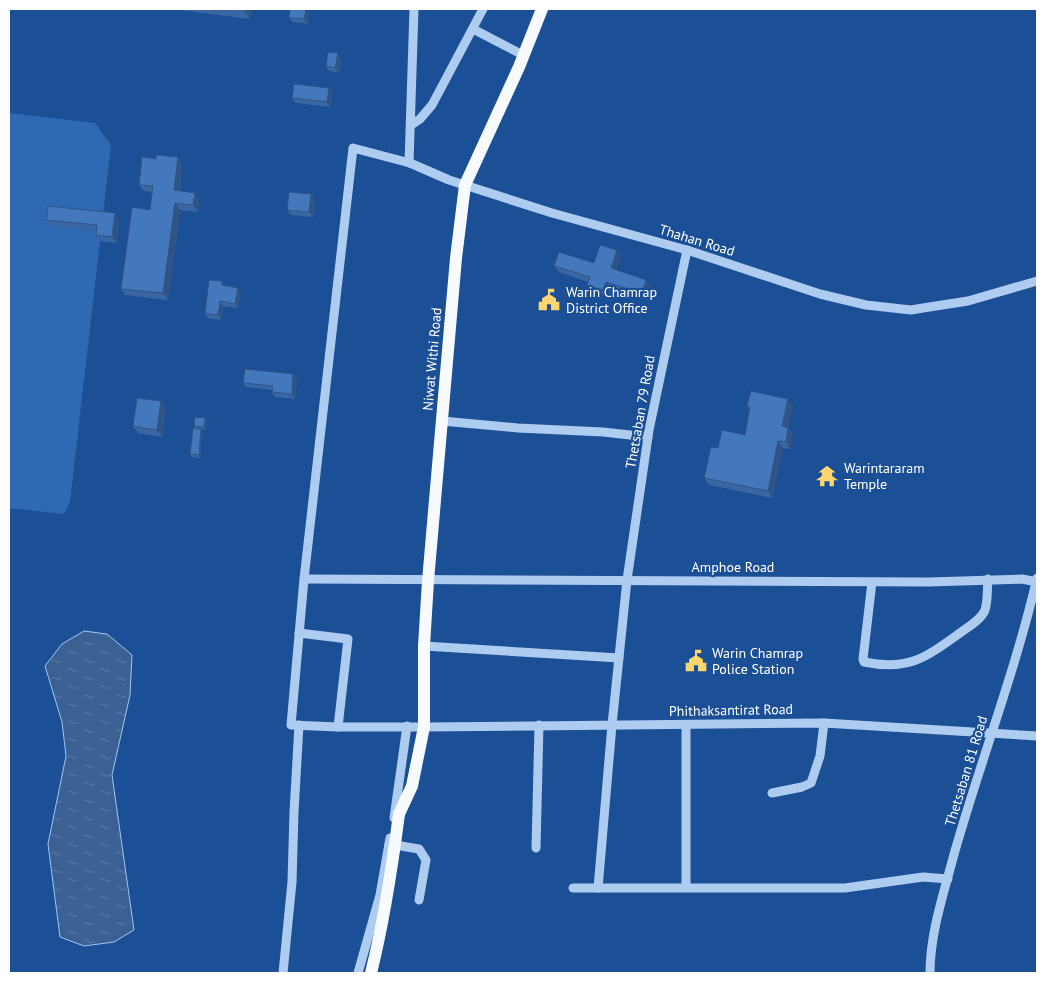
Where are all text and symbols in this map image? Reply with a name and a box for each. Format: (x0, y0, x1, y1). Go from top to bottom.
street label: Thahan Road (657, 220, 737, 260)
place label: Warin Chamrap District Office (566, 283, 657, 317)
public building icon: Warin Chamrap District Office (536, 287, 562, 313)
street label: Niwat Withi Road (419, 307, 445, 411)
street label: Thetsaban 79 Road (621, 354, 659, 470)
place label: Warintararam Temple (844, 459, 925, 493)
temple icon: Warintararam Temple (814, 463, 840, 489)
street label: Amphoe Road (692, 558, 774, 576)
place label: Warin Chamrap Police Station (712, 644, 803, 678)
public building icon: Warin Chamrap Police Station (683, 648, 709, 674)
street label: Phithaksantirat Road (669, 700, 793, 720)
street label: Thetsaban 81 Road (941, 714, 991, 828)

